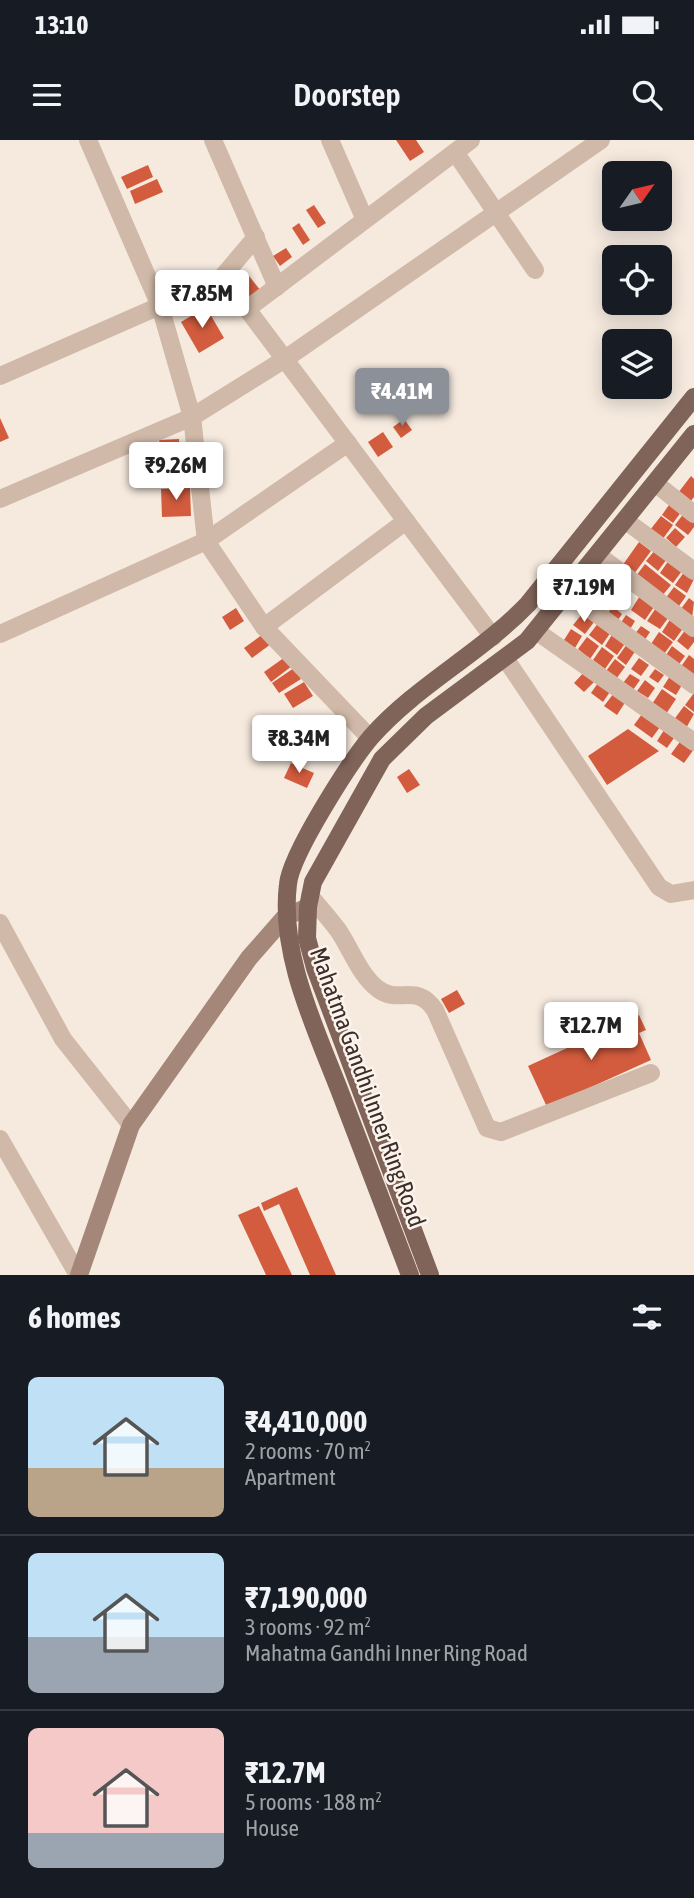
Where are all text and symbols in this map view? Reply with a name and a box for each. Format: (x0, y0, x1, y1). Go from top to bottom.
text: 13:10 (35, 10, 89, 40)
icon: menu (28, 76, 66, 114)
text: Doorstep (293, 76, 401, 113)
icon: search (628, 76, 666, 114)
north arrow (602, 161, 672, 231)
map controls (602, 161, 672, 399)
button: locate (602, 245, 672, 315)
pin: ₹7.85M (145, 270, 259, 330)
text: ₹7.85M (171, 280, 233, 306)
button: layers (602, 329, 672, 399)
pin: ₹4.41M (345, 369, 459, 428)
text: ₹4.41M (371, 378, 433, 404)
pin: ₹9.26M (119, 442, 233, 502)
text: ₹9.26M (145, 452, 207, 478)
pin: ₹7.19M (527, 564, 641, 624)
text: ₹7.19M (553, 574, 615, 600)
pin: ₹8.34M (242, 716, 356, 775)
text: ₹8.34M (268, 725, 330, 751)
street label: Mahatma Gandhi Inner Ring Road (305, 944, 431, 1230)
pin: ₹12.7M (534, 1002, 648, 1062)
text: ₹12.7M (560, 1012, 622, 1038)
icon: filters (628, 1298, 666, 1336)
text: 6 homes (28, 1300, 121, 1334)
text: ₹4,410,000 (245, 1404, 367, 1438)
icon: home (84, 1405, 168, 1489)
text: 2 rooms · 70 m² (245, 1438, 371, 1464)
text: Apartment (245, 1464, 336, 1490)
text: ₹7,190,000 (245, 1580, 367, 1614)
icon: home (84, 1581, 168, 1665)
text: 3 rooms · 92 m² (245, 1614, 371, 1640)
text: Mahatma Gandhi Inner Ring Road (245, 1640, 528, 1666)
text: ₹12.7M (245, 1755, 326, 1789)
icon: home (84, 1756, 168, 1840)
text: 5 rooms · 188 m² (245, 1789, 382, 1815)
text: House (245, 1815, 299, 1841)

